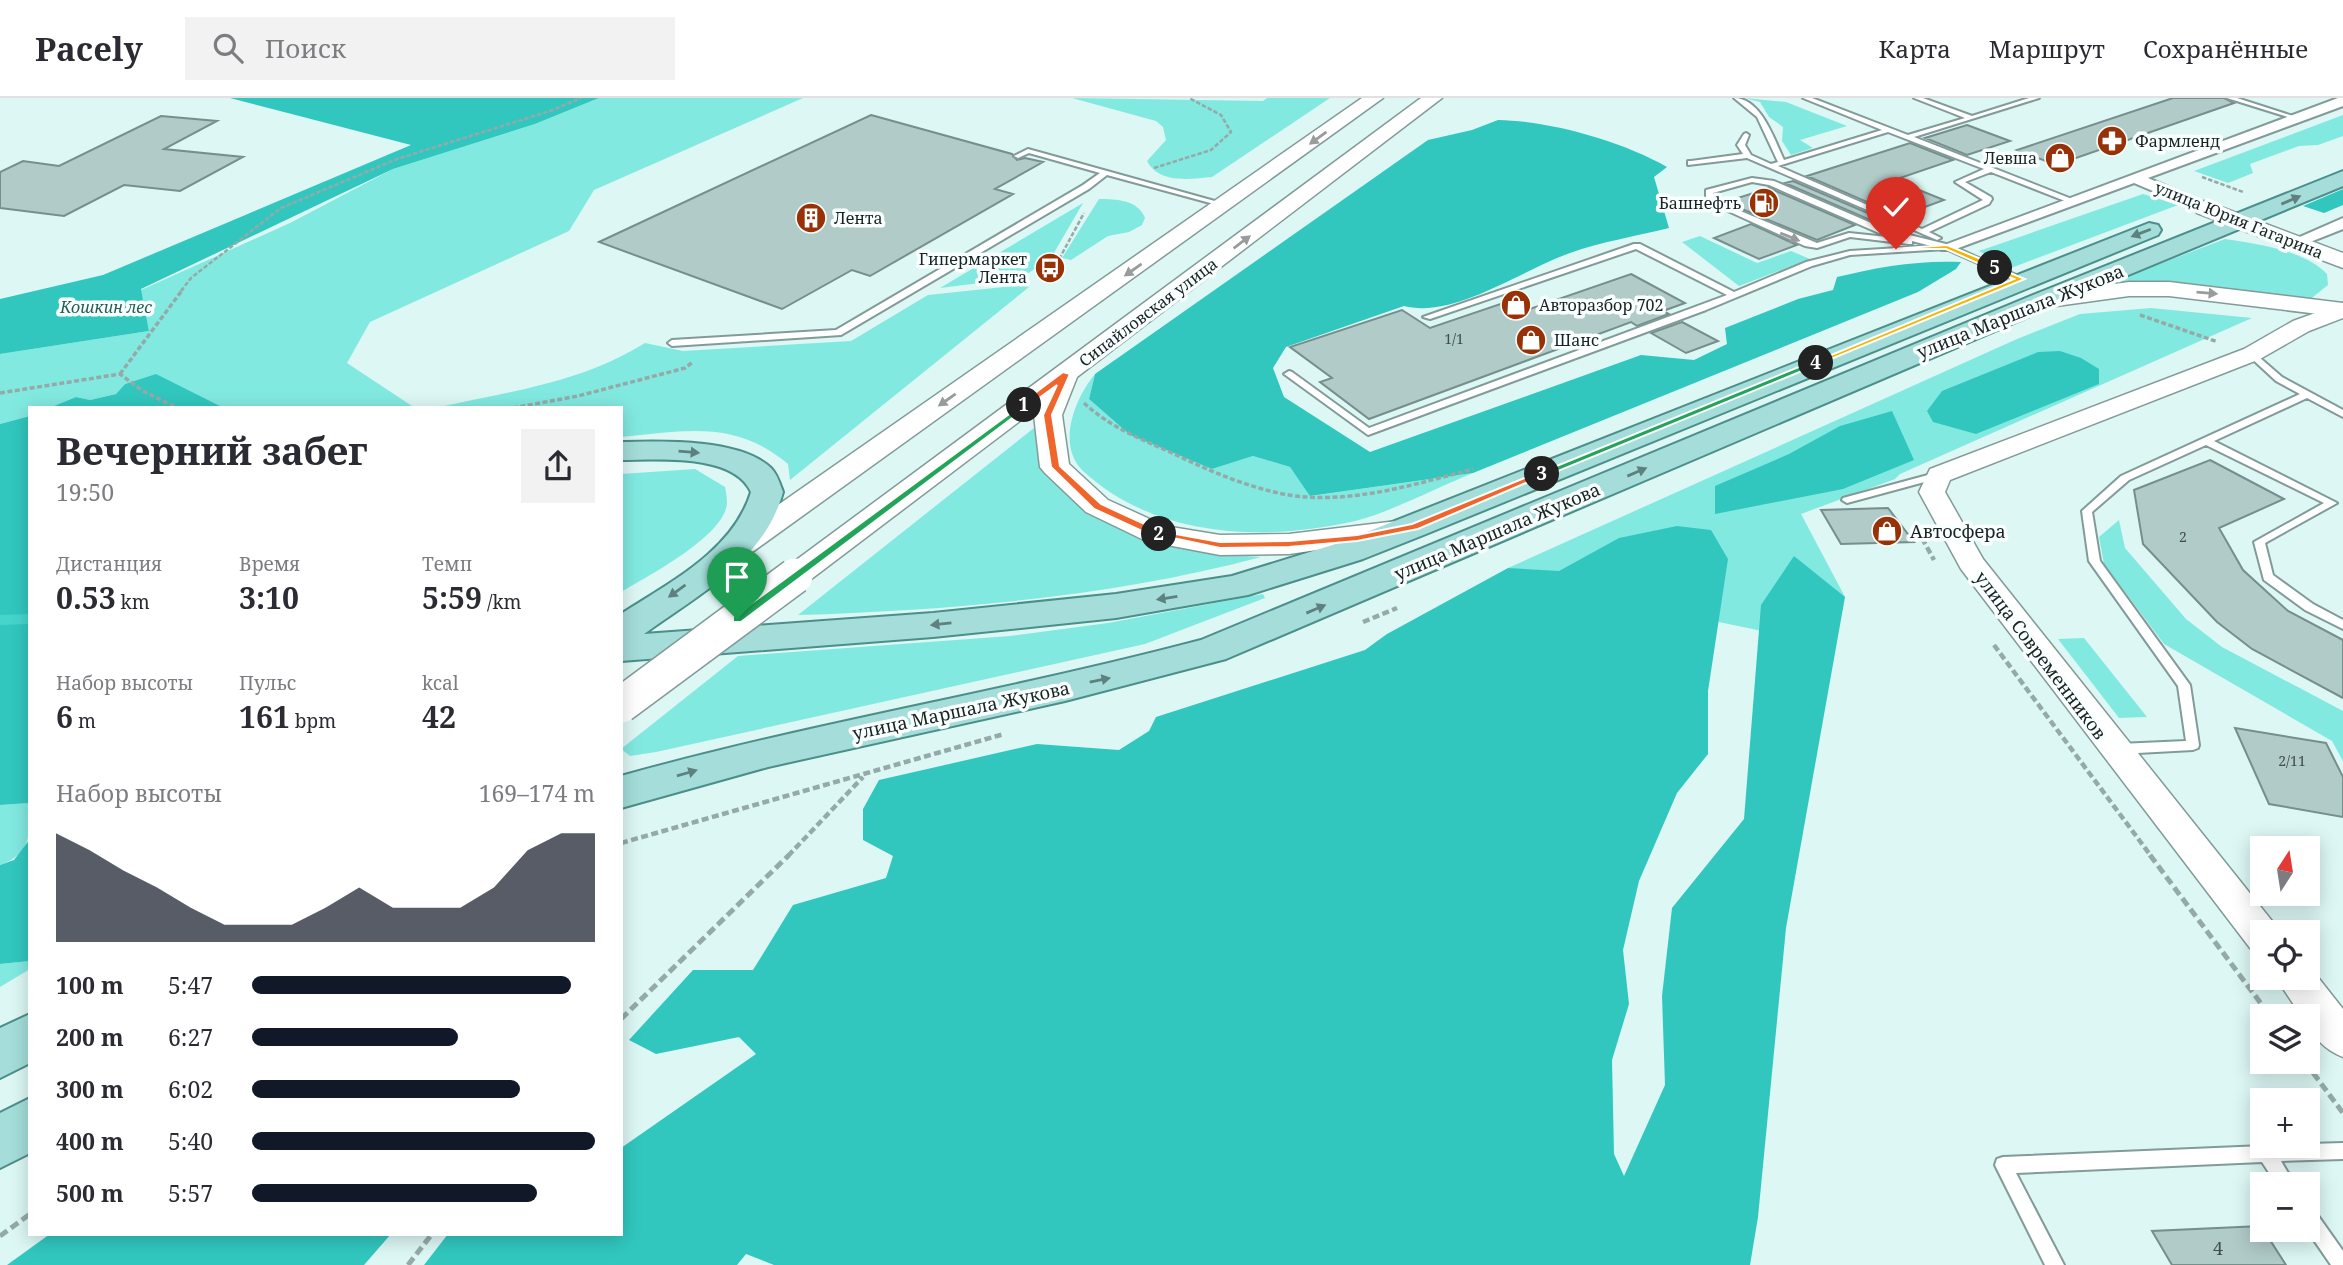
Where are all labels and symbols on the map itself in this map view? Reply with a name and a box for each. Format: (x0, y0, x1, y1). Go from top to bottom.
pharmacy icon: Фармленд (2095, 124, 2129, 158)
place label: Фармленд (2135, 130, 2220, 152)
one-way arrow (1309, 131, 1327, 145)
shop icon: Левша (2043, 141, 2077, 175)
place label: Левша (1984, 147, 2037, 169)
street label: улица Юрия Гагарина (2152, 176, 2326, 264)
pin (1866, 177, 1926, 249)
fuel station icon: Башнефть (1747, 186, 1781, 220)
place label: Башнефть (1659, 192, 1741, 214)
one-way arrow (2281, 194, 2301, 206)
building icon: Лента (794, 201, 828, 235)
place label: Лента (834, 207, 883, 229)
one-way arrow (2131, 227, 2152, 238)
one-way arrow (1780, 232, 1801, 243)
one-way arrow (1233, 235, 1251, 249)
place label: Гипермаркет Лента (919, 248, 1028, 288)
pin: 5 (1978, 250, 2012, 286)
bus stop icon: Гипермаркет Лента (1033, 251, 1067, 285)
street label: Сипайловская улица (1074, 253, 1222, 371)
street label: улица Маршала Жукова (1913, 258, 2127, 364)
one-way arrow (1124, 263, 1142, 277)
shop icon: Авторазбор 702 (1499, 288, 1533, 322)
one-way arrow (2196, 288, 2218, 299)
place label: Авторазбор 702 (1539, 294, 1664, 316)
park label: Кошкин лес (59, 296, 152, 318)
shop icon: Шанс (1514, 323, 1548, 357)
house number: 1/1 (1444, 329, 1464, 348)
place label: Шанс (1554, 329, 1599, 351)
pin: 4 (1798, 345, 1834, 380)
pin: 1 (1006, 388, 1042, 422)
one-way arrow (938, 393, 956, 407)
one-way arrow (679, 447, 701, 458)
pin: 3 (1524, 456, 1560, 492)
one-way arrow (1627, 466, 1648, 477)
street label: улица Маршала Жукова (1390, 477, 1604, 585)
shop icon: Автосфера (1870, 514, 1904, 548)
pin: 2 (1142, 516, 1176, 551)
place label: Автосфера (1910, 519, 2006, 543)
house number: 2 (2179, 527, 2187, 546)
pin (707, 547, 767, 619)
street label: улица Современников (1970, 566, 2112, 744)
one-way arrow (668, 584, 686, 598)
one-way arrow (1156, 593, 1178, 604)
one-way arrow (1305, 603, 1326, 614)
one-way arrow (930, 618, 952, 629)
one-way arrow (1089, 674, 1111, 685)
street label: улица Маршала Жукова (850, 675, 1072, 745)
house number: 2/11 (2278, 751, 2306, 770)
one-way arrow (676, 767, 697, 777)
north arrow (2250, 836, 2320, 906)
house number: 4 (2213, 1236, 2223, 1260)

